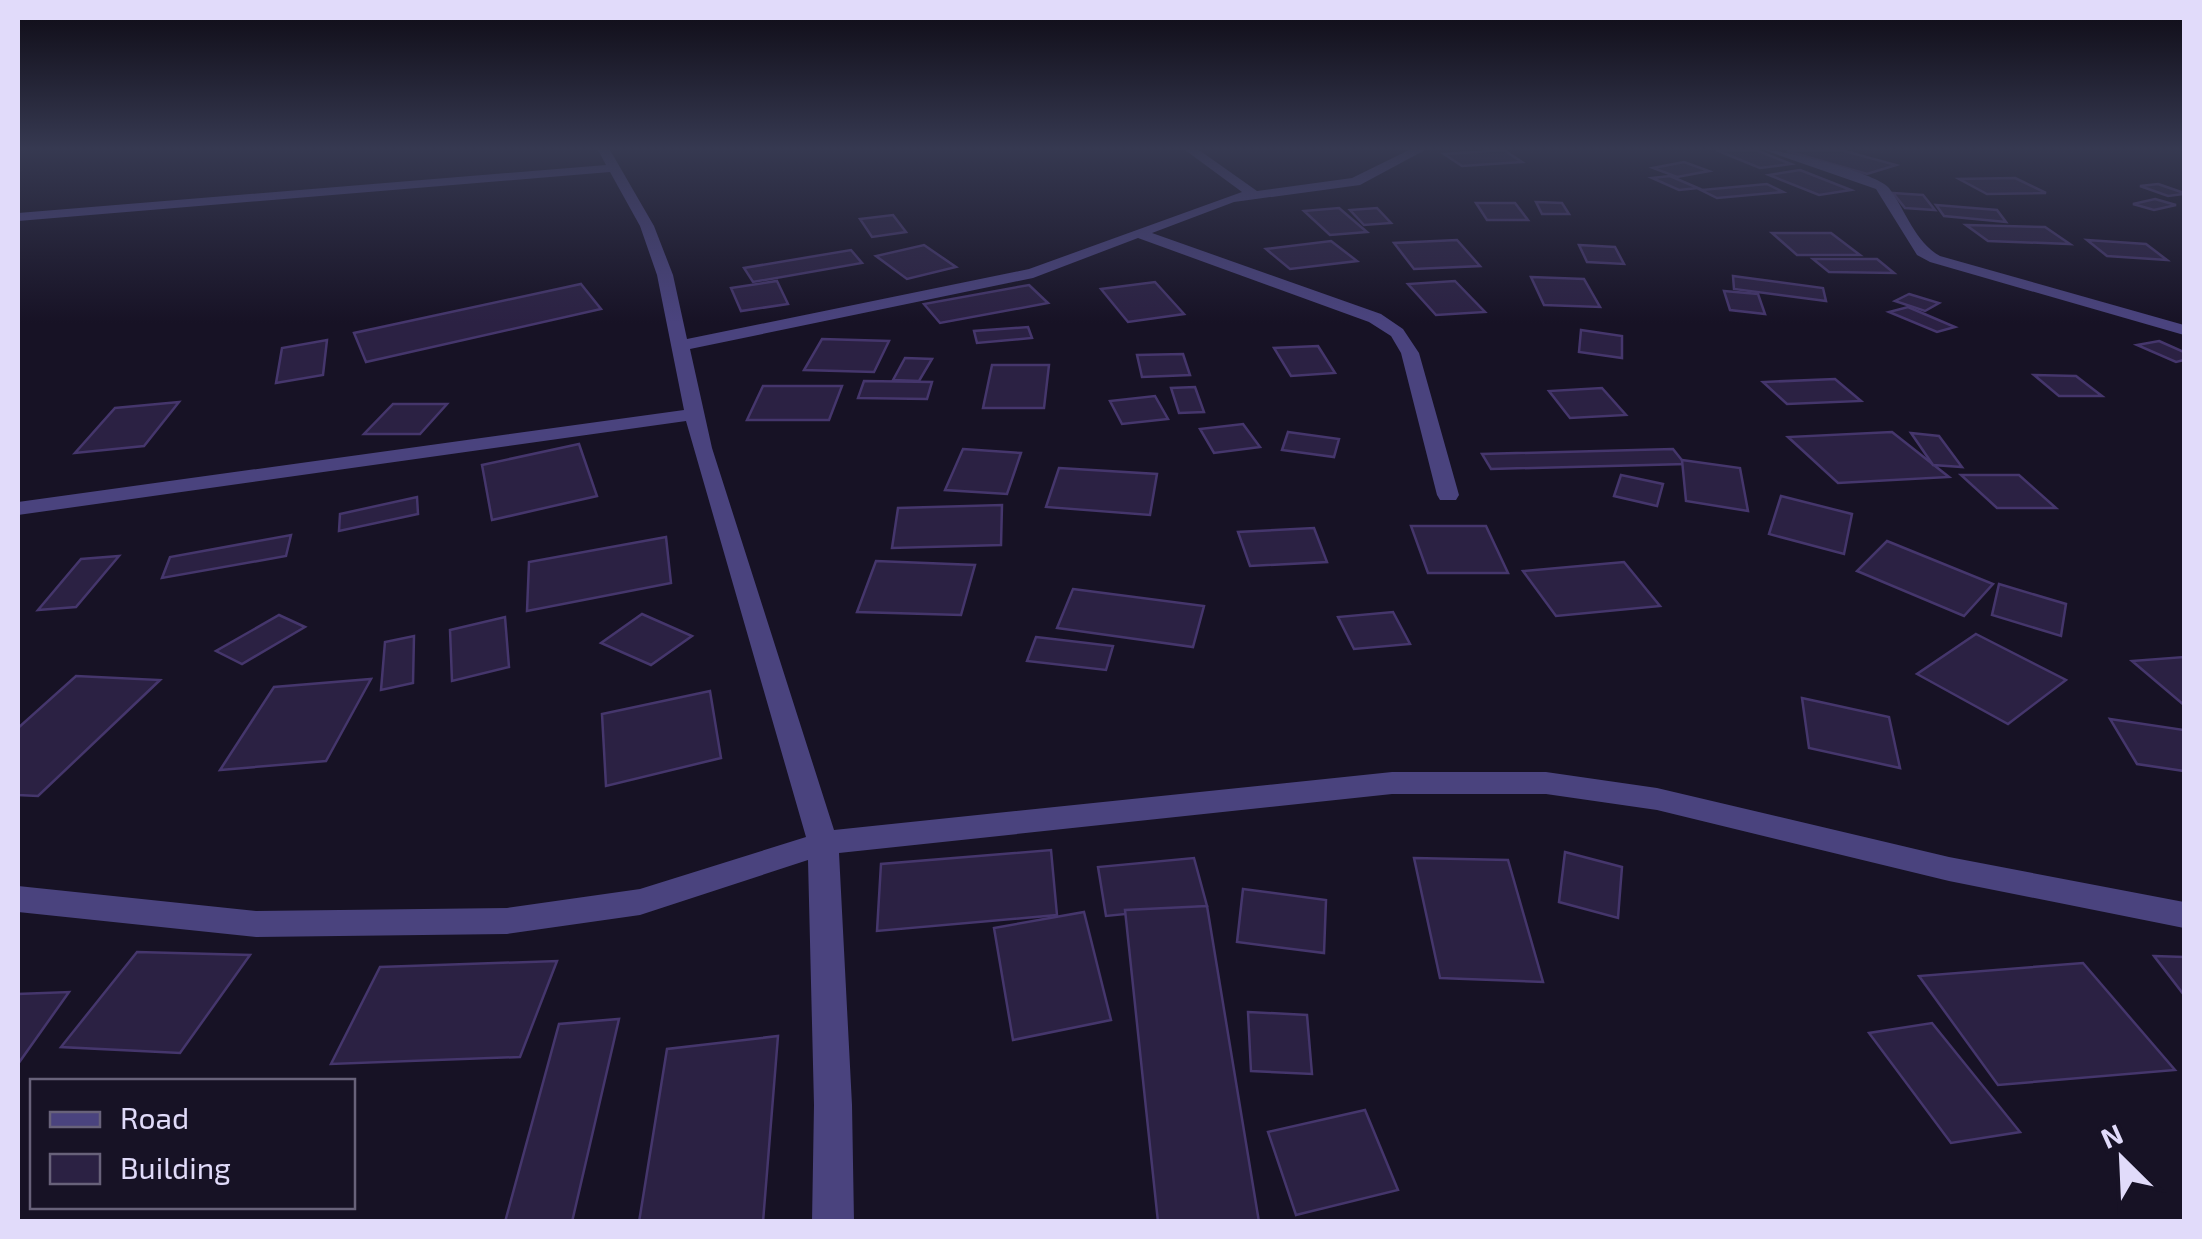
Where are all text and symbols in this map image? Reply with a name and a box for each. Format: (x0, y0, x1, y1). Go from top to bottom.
legend (30, 1079, 355, 1209)
text: Road (120, 1099, 189, 1135)
north arrow (2072, 1109, 2172, 1209)
text: N (2095, 1116, 2128, 1155)
text: Building (120, 1149, 231, 1185)

